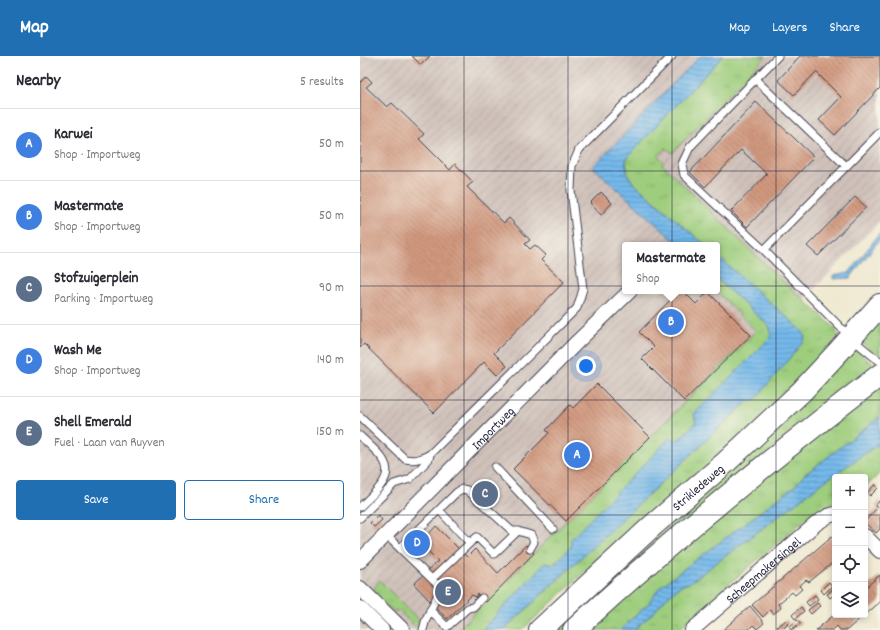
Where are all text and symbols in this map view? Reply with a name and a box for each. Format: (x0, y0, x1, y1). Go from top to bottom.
text: Map (20, 15, 49, 42)
text: Map (729, 18, 750, 38)
text: Layers (772, 18, 807, 38)
text: Share (829, 18, 860, 38)
text: Nearby (16, 70, 60, 94)
text: 5 results (300, 73, 344, 92)
text: Karwei (54, 124, 93, 146)
text: A (25, 135, 33, 154)
text: 50 m (319, 135, 344, 154)
text: Shop · Importweg (54, 146, 141, 165)
text: Mastermate (54, 196, 123, 218)
text: B (26, 207, 32, 226)
text: 50 m (319, 207, 344, 226)
text: Shop · Importweg (54, 218, 141, 237)
popup (622, 242, 720, 294)
text: Mastermate (636, 248, 706, 270)
text: Stofzuigerplein (54, 268, 139, 290)
text: Shop (636, 270, 660, 289)
text: C (26, 279, 32, 298)
text: 90 m (319, 279, 344, 298)
text: Parking · Importweg (54, 290, 153, 309)
pin: B (658, 307, 684, 337)
text: Wash Me (54, 340, 102, 362)
text: D (26, 351, 32, 370)
text: 140 m (317, 351, 344, 370)
your location (576, 356, 596, 376)
text: Shop · Importweg (54, 362, 141, 381)
street label: Importweg (468, 403, 520, 455)
text: Shell Emerald (54, 412, 132, 434)
text: E (26, 423, 32, 442)
text: 150 m (316, 423, 344, 442)
text: Fuel · Laan van Ruyven (54, 434, 165, 453)
pin: A (564, 440, 590, 470)
street label: Strikledeweg (669, 460, 730, 517)
map controls (832, 474, 868, 618)
button: + (832, 474, 868, 510)
pin: C (472, 479, 498, 509)
button: Save (16, 480, 176, 520)
button: Share (184, 480, 344, 520)
button: − (832, 510, 868, 546)
pin: D (404, 528, 430, 558)
street label: Scheepmakersingel (722, 534, 806, 609)
button: locate (832, 546, 868, 582)
pin: E (435, 577, 461, 607)
button: layers (832, 582, 868, 618)

